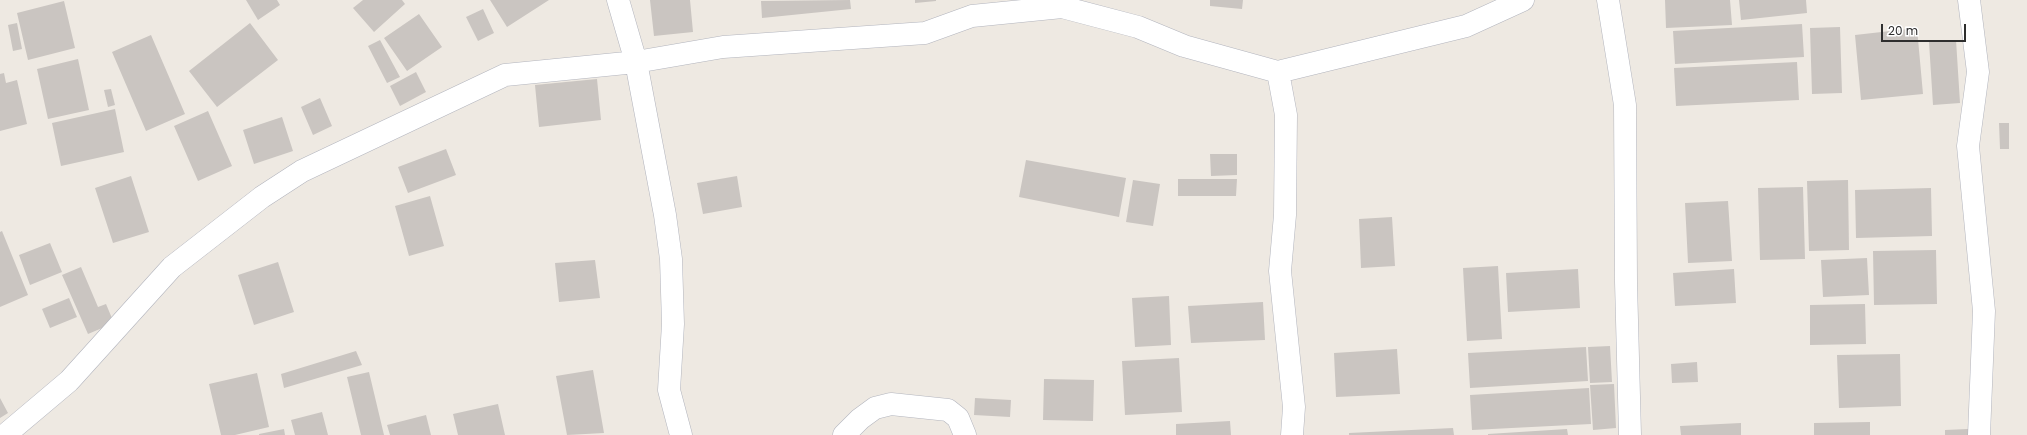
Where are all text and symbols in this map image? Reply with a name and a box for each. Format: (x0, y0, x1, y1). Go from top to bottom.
scale bar (1883, 16, 1968, 42)
text: 20 m (1888, 22, 1918, 39)

